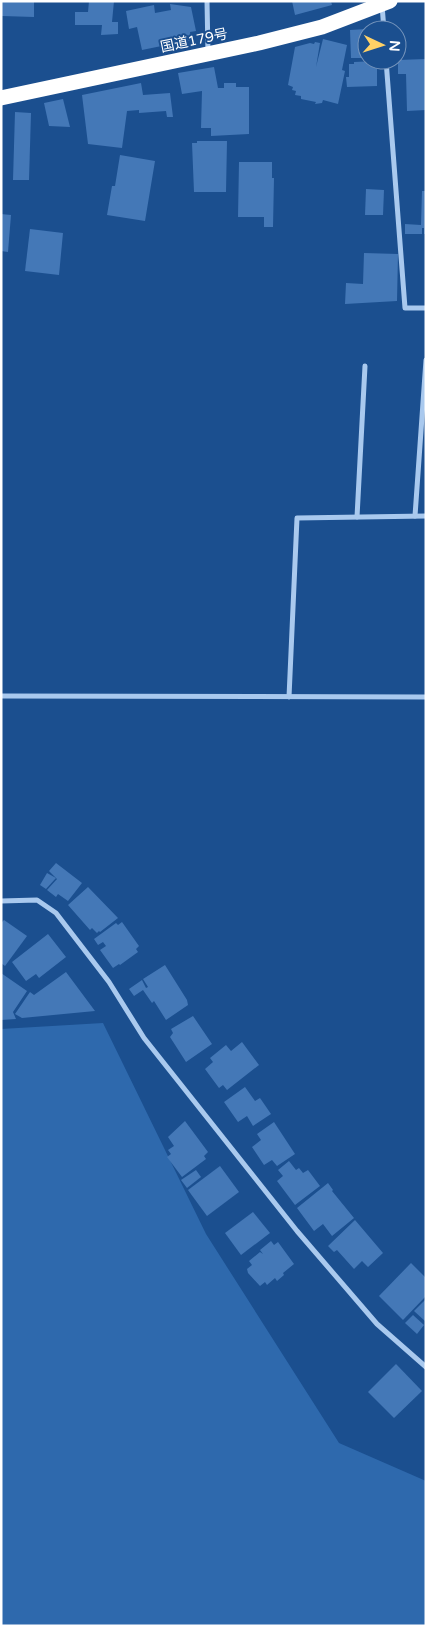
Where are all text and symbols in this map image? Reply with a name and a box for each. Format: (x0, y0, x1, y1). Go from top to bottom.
north arrow (357, 20, 407, 70)
street label: 国道179号 (159, 25, 229, 56)
text: N (386, 40, 403, 52)

